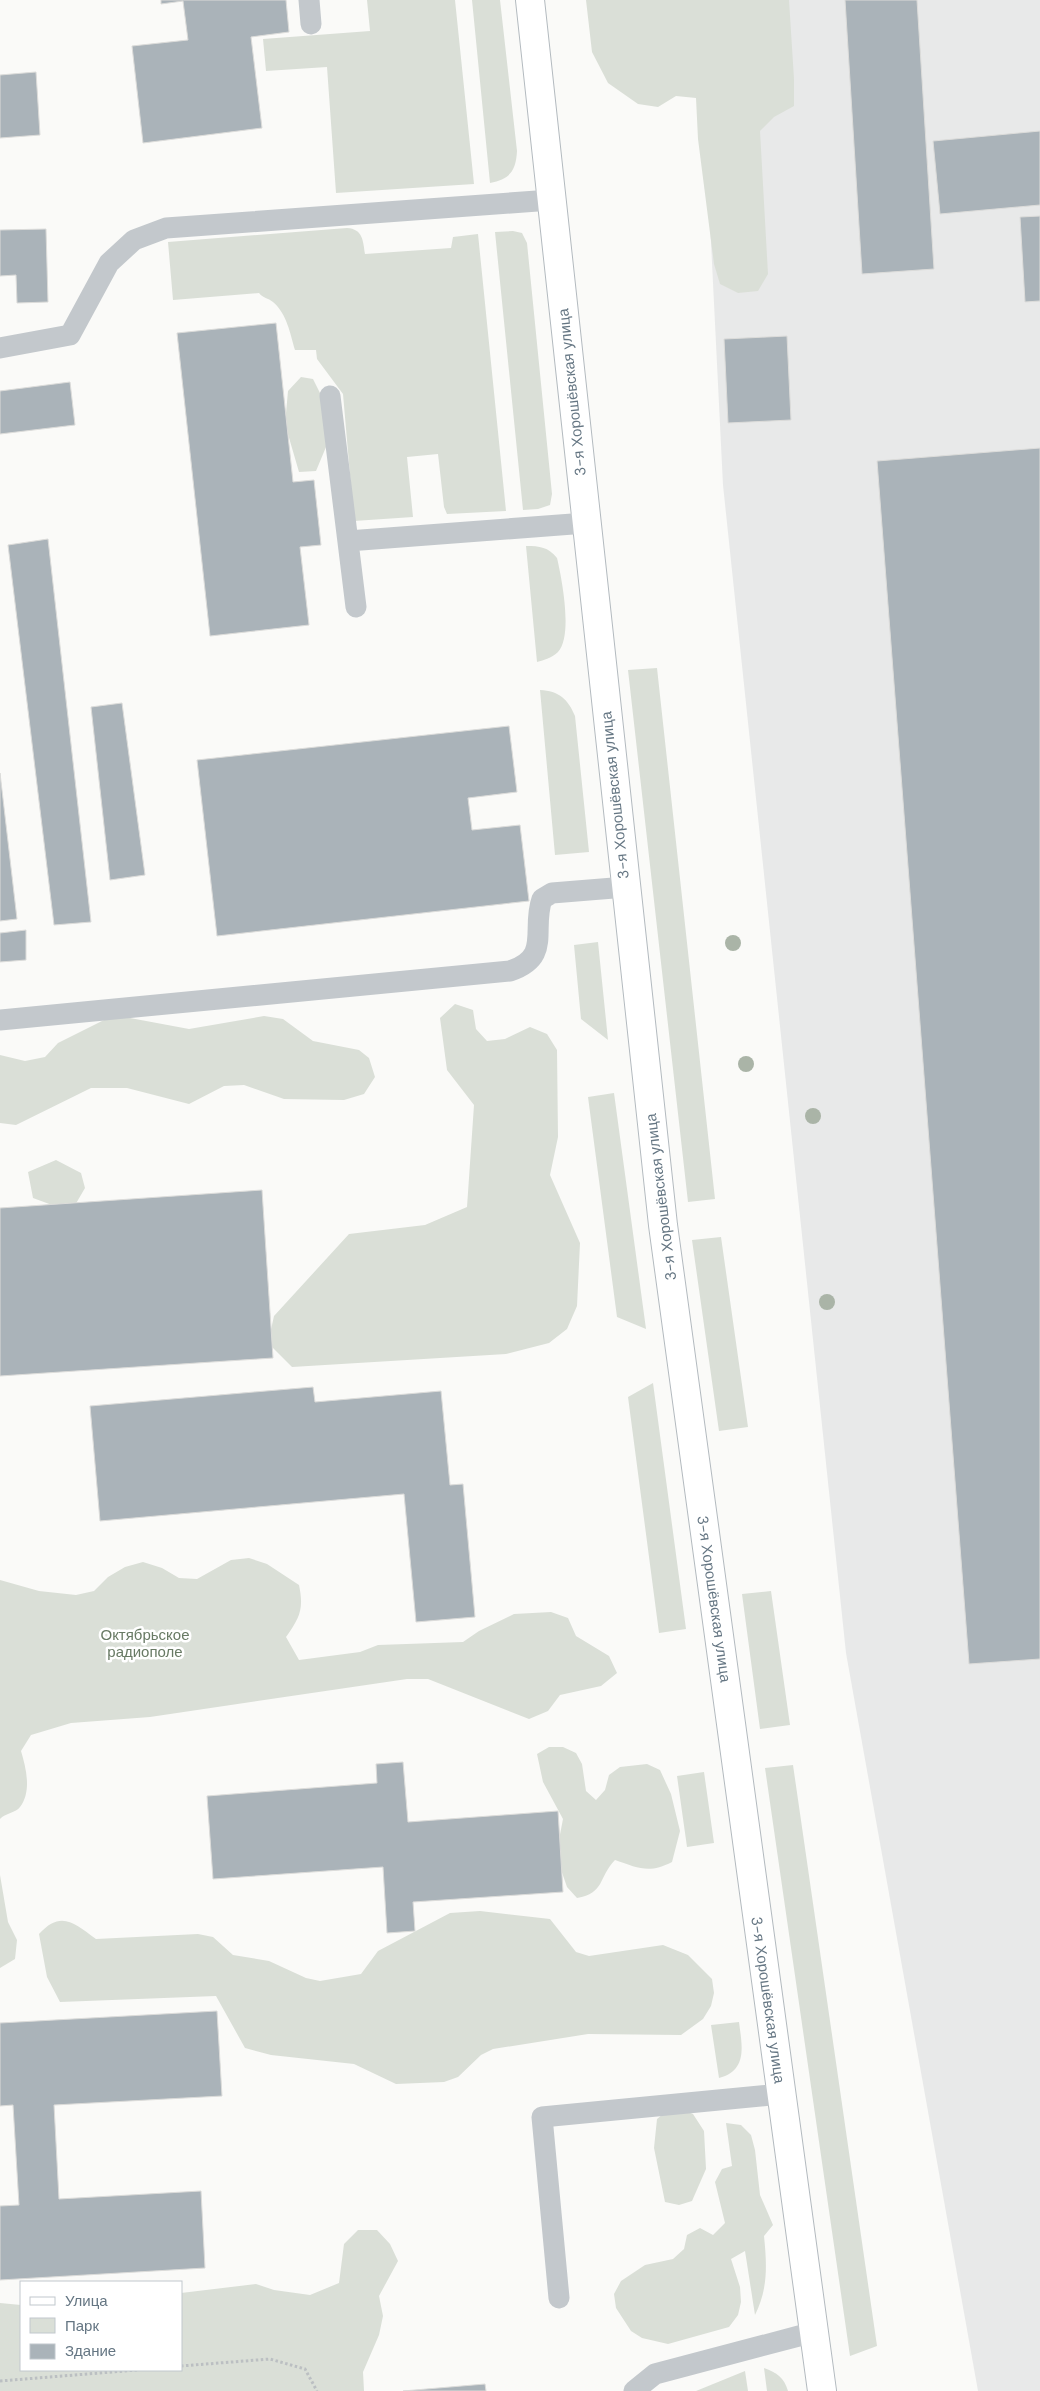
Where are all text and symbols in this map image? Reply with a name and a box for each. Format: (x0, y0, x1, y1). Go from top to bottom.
street label: 3-я Хорошёвская улица (553, 307, 591, 477)
street label: 3-я Хорошёвская улица (596, 710, 634, 880)
street label: 3-я Хорошёвская улица (641, 1112, 681, 1282)
street label: 3-я Хорошёвская улица (692, 1514, 736, 1684)
park label: Октябрьское радиополе (100, 1625, 190, 1662)
street label: 3-я Хорошёвская улица (746, 1915, 790, 2085)
legend (20, 2281, 182, 2371)
text: Улица (65, 2291, 108, 2311)
text: Парк (65, 2316, 99, 2336)
text: Здание (65, 2341, 116, 2361)

